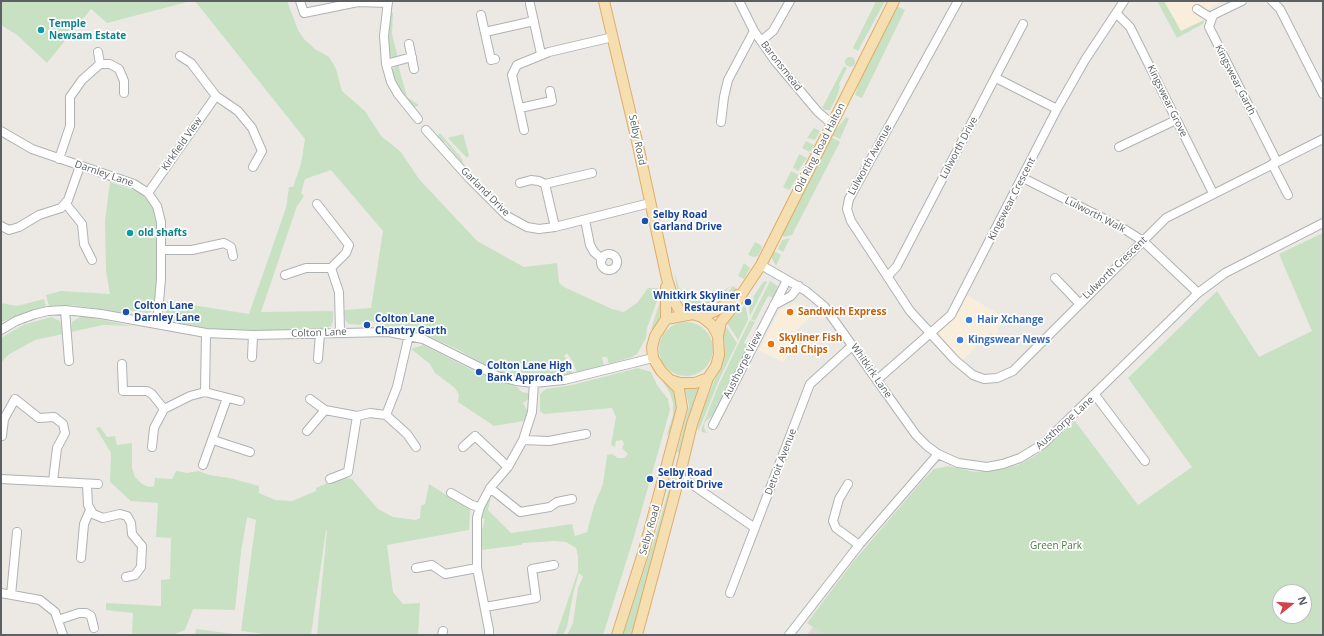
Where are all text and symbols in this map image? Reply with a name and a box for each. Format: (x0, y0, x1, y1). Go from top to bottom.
place label: Temple Newsam Estate (49, 18, 126, 42)
marker: Temple Newsam Estate (36, 25, 46, 35)
street label: Baronsmead (758, 39, 804, 93)
street label: Kingswear Garth (1212, 43, 1258, 117)
street label: Kingswear Grove (1144, 63, 1190, 139)
street label: Old Ring Road Halton (792, 101, 848, 195)
street label: Selby Road (626, 114, 648, 166)
street label: Kirkfield View (159, 115, 205, 173)
street label: Lulworth Drive (938, 115, 980, 181)
street label: Lulworth Avenue (846, 123, 894, 197)
street label: Kingswear Crescent (986, 156, 1038, 242)
street label: Darnley Lane (73, 158, 135, 190)
street label: Garland Drive (458, 165, 512, 219)
street label: Lulworth Walk (1063, 195, 1127, 235)
place label: Selby Road Garland Drive (653, 209, 722, 232)
marker: Selby Road Garland Drive (640, 216, 650, 226)
place label: old shafts (138, 227, 187, 239)
marker: old shafts (125, 228, 135, 238)
street label: Lulworth Crescent (1080, 234, 1150, 302)
place label: Whitkirk Skyliner Restaurant (653, 290, 740, 314)
marker: Whitkirk Skyliner Restaurant (743, 297, 753, 307)
place label: Colton Lane Darnley Lane (134, 300, 200, 324)
place label: Sandwich Express (798, 306, 886, 318)
marker: Colton Lane Darnley Lane (121, 307, 131, 317)
marker: Sandwich Express (785, 307, 795, 317)
place label: Colton Lane Chantry Garth (375, 313, 446, 336)
place label: Hair Xchange (977, 314, 1043, 326)
marker: Hair Xchange (964, 315, 974, 325)
marker: Colton Lane Chantry Garth (362, 320, 372, 330)
street label: Colton Lane (291, 326, 347, 340)
street label: Austhorpe View (721, 330, 765, 400)
place label: Skyliner Fish and Chips (779, 332, 842, 356)
place label: Kingswear News (968, 334, 1050, 346)
marker: Kingswear News (955, 335, 965, 345)
marker: Skyliner Fish and Chips (766, 339, 776, 349)
street label: Whitkirk Lane (848, 341, 894, 401)
place label: Colton Lane High Bank Approach (487, 360, 572, 384)
marker: Colton Lane High Bank Approach (474, 367, 484, 377)
street label: Austhorpe Lane (1034, 394, 1096, 452)
street label: Detroit Avenue (763, 427, 799, 497)
place label: Selby Road Detroit Drive (658, 467, 723, 490)
marker: Selby Road Detroit Drive (645, 474, 655, 484)
street label: Selby Road (637, 504, 663, 556)
park label: Green Park (1030, 540, 1082, 552)
north arrow (1272, 584, 1312, 624)
text: N (1295, 594, 1311, 607)

